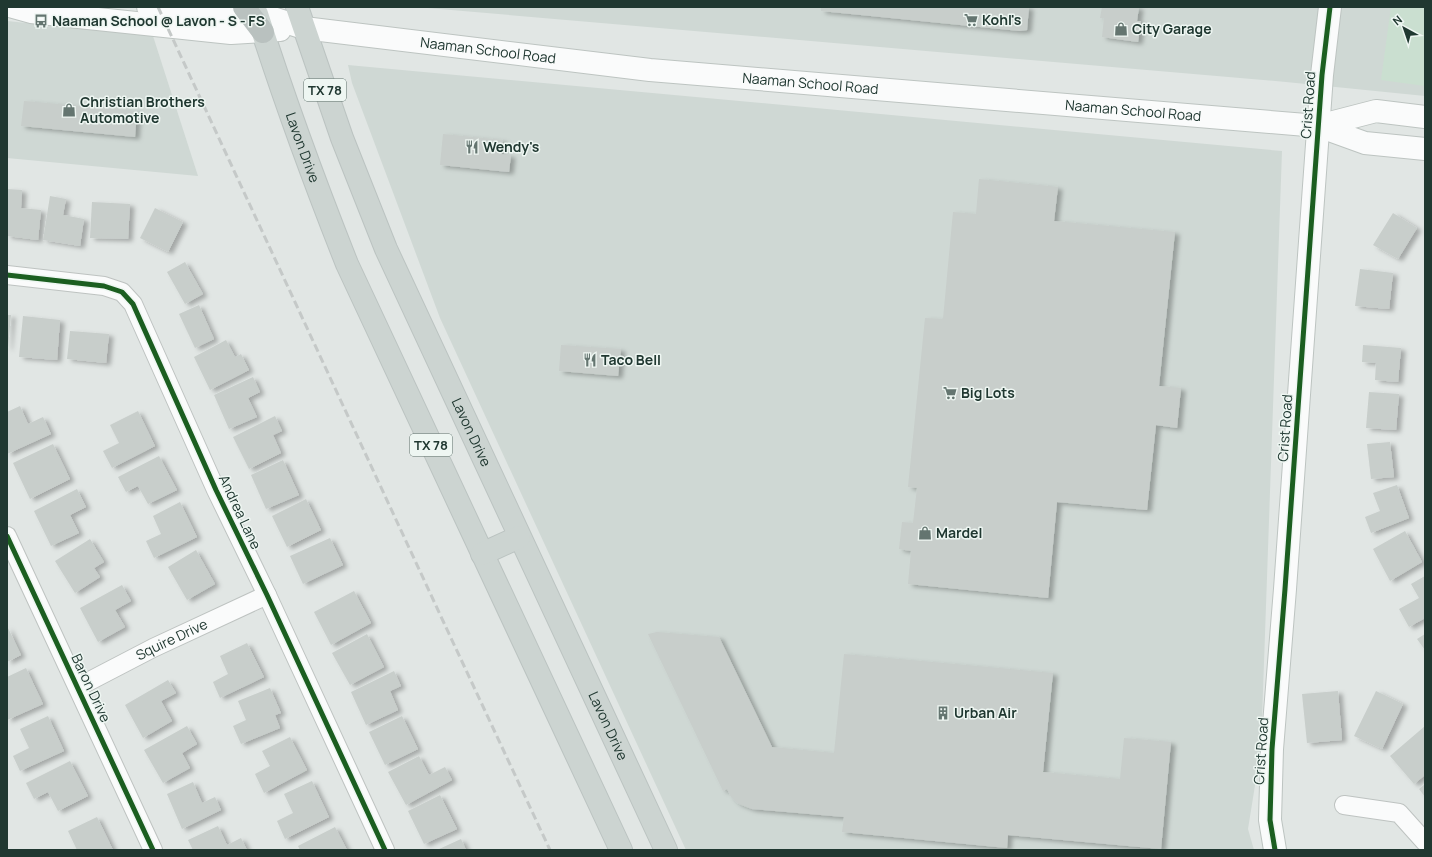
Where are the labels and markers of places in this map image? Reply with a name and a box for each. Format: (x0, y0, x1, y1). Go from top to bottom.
place label: Kohl's (982, 10, 1022, 29)
place label: Naaman School @ Lavon - S - FS (52, 11, 265, 30)
supermarket icon: Kohl's (963, 12, 979, 28)
bus stop icon: Naaman School @ Lavon - S - FS (33, 13, 49, 29)
place label: City Garage (1132, 19, 1212, 38)
shop icon: City Garage (1113, 21, 1129, 37)
place label: Christian Brothers Automotive (80, 92, 205, 127)
shop icon: Christian Brothers Automotive (61, 102, 77, 118)
place label: Wendy's (483, 137, 540, 156)
restaurant icon: Wendy's (464, 139, 480, 155)
place label: Taco Bell (601, 350, 661, 369)
restaurant icon: Taco Bell (582, 352, 598, 368)
place label: Big Lots (961, 383, 1015, 402)
supermarket icon: Big Lots (942, 385, 958, 401)
place label: Mardel (936, 523, 982, 542)
shop icon: Mardel (917, 525, 933, 541)
place label: Urban Air (954, 703, 1017, 722)
building icon: Urban Air (935, 705, 951, 721)

